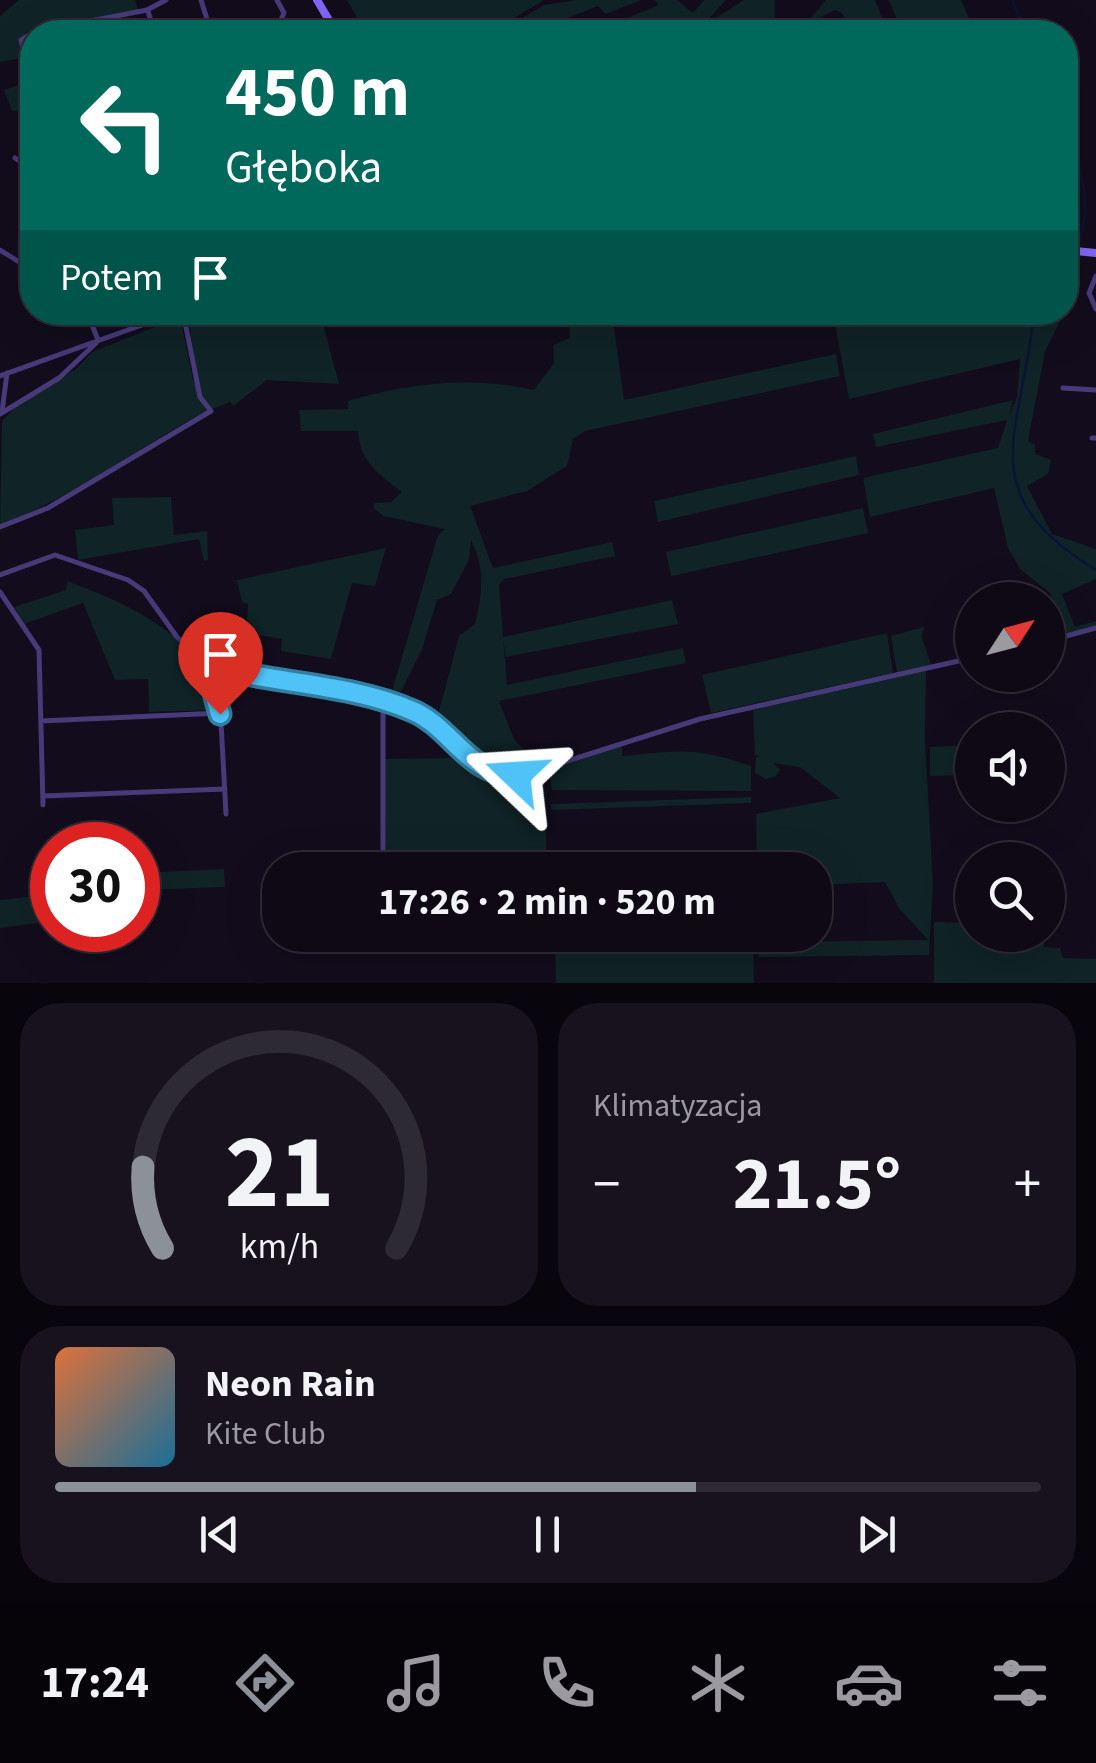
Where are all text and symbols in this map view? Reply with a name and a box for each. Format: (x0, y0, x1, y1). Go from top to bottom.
text: 450 m (225, 43, 410, 143)
icon: left (60, 60, 190, 190)
text: Głęboka (225, 136, 382, 200)
icon: arrive (183, 250, 238, 305)
text: Potem (60, 251, 163, 305)
north arrow (955, 582, 1065, 692)
map controls (955, 582, 1065, 952)
pin (178, 612, 263, 715)
icon: arrive (193, 627, 248, 682)
button: sound (955, 712, 1065, 822)
position arrow (464, 723, 568, 827)
speed limit sign: 30 (30, 822, 160, 952)
button: search (955, 842, 1065, 952)
text: 17:26 · 2 min · 520 m (378, 875, 716, 929)
text: Klimatyzacja (593, 1083, 762, 1129)
text: 21 (224, 1100, 334, 1248)
text: 21.5° (733, 1131, 901, 1238)
text: − (593, 1146, 620, 1224)
text: + (1014, 1146, 1041, 1224)
text: km/h (239, 1221, 319, 1272)
text: Neon Rain (205, 1357, 376, 1411)
text: Kite Club (205, 1411, 326, 1457)
icon: previous (192, 1507, 247, 1562)
icon: pause (520, 1507, 575, 1562)
icon: next (849, 1507, 904, 1562)
icon: directions (230, 1648, 300, 1718)
icon: music (381, 1648, 451, 1718)
icon: phone (532, 1648, 602, 1718)
icon: climate (683, 1648, 753, 1718)
icon: car (834, 1648, 904, 1718)
icon: filters (985, 1648, 1055, 1718)
text: 17:24 (41, 1651, 149, 1715)

